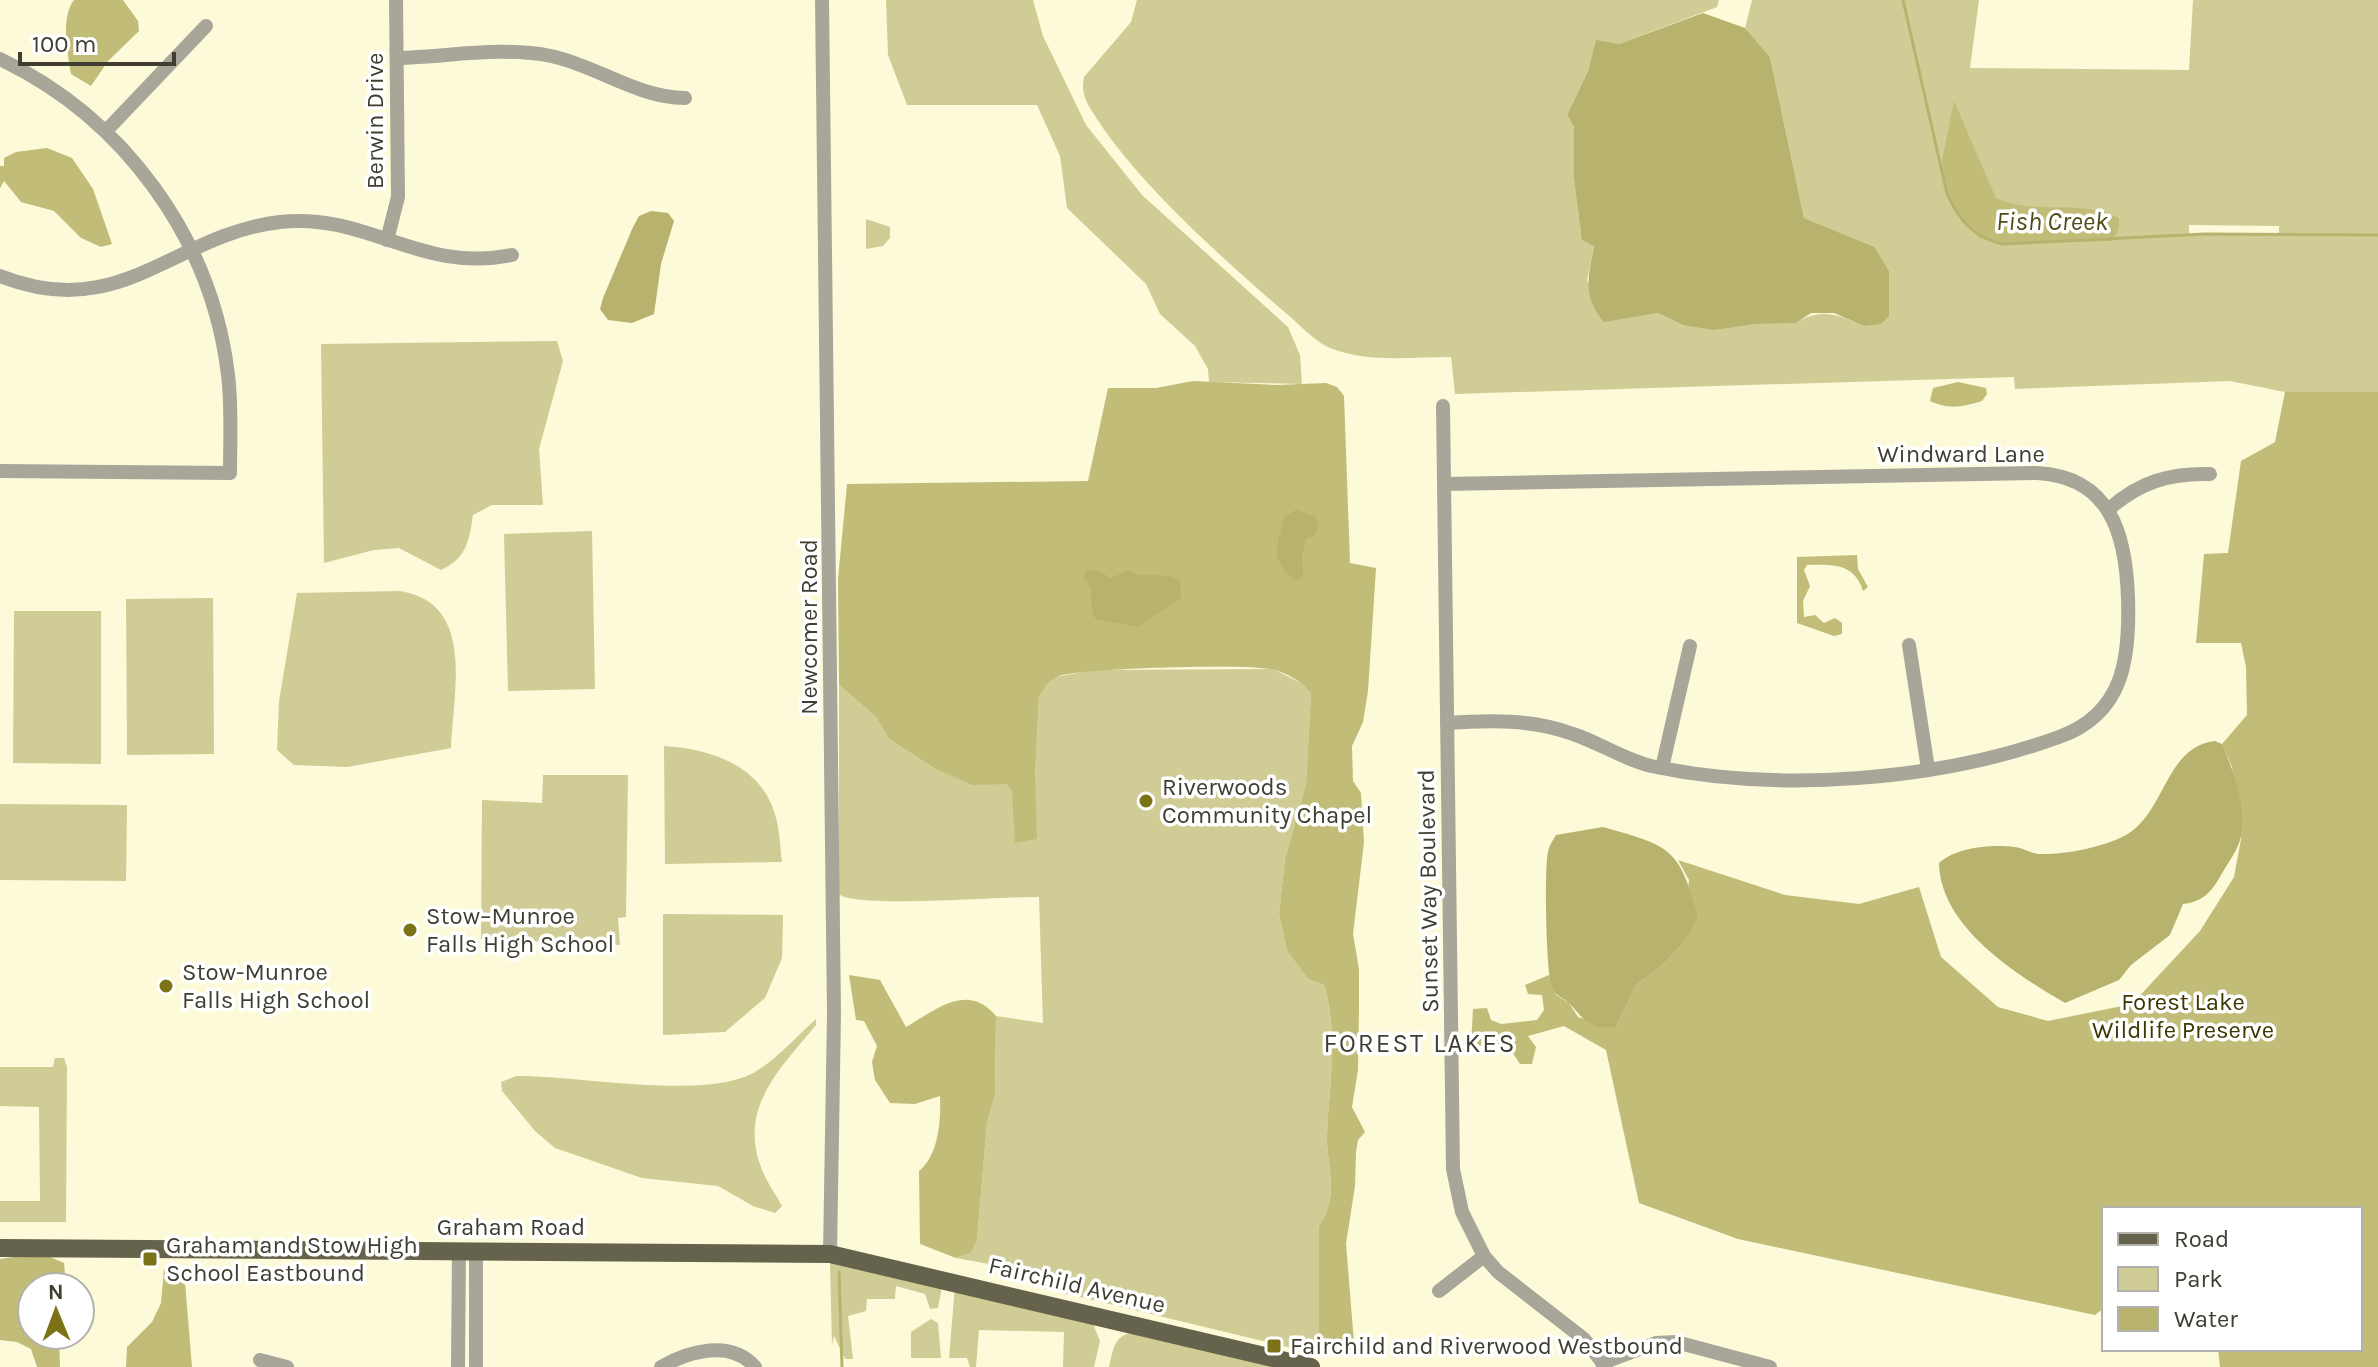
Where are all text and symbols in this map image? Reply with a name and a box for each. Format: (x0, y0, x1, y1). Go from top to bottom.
scale bar (20, 16, 174, 66)
text: 100 m (32, 30, 97, 58)
street label: Berwin Drive (361, 53, 389, 189)
water label: Fish Creek (1996, 206, 2109, 237)
street label: Windward Lane (1877, 440, 2045, 468)
street label: Newcomer Road (795, 539, 823, 715)
street label: Sunset Way Boulevard (1412, 769, 1444, 1013)
place label: Riverwoods Community Chapel (1162, 773, 1372, 829)
marker: Riverwoods Community Chapel (1137, 792, 1155, 810)
place label: Stow–Munroe Falls High School (426, 902, 614, 958)
marker: Stow–Munroe Falls High School (401, 921, 419, 939)
place label: Stow-Munroe Falls High School (182, 958, 370, 1014)
marker: Stow-Munroe Falls High School (157, 977, 175, 995)
park label: Forest Lake Wildlife Preserve (2092, 988, 2274, 1044)
district label: FOREST LAKES (1323, 1028, 1517, 1059)
legend (2102, 1207, 2362, 1351)
street label: Graham Road (437, 1213, 585, 1241)
text: Road (2174, 1225, 2229, 1253)
place label: Graham and Stow High School Eastbound (166, 1231, 418, 1287)
marker: Graham and Stow High School Eastbound (141, 1250, 159, 1268)
street label: Fairchild Avenue (986, 1251, 1168, 1319)
text: Park (2174, 1265, 2223, 1293)
north arrow (16, 1271, 96, 1351)
text: N (48, 1279, 64, 1305)
text: Water (2174, 1305, 2238, 1333)
place label: Fairchild and Riverwood Westbound (1290, 1332, 1683, 1360)
marker: Fairchild and Riverwood Westbound (1265, 1337, 1283, 1355)

